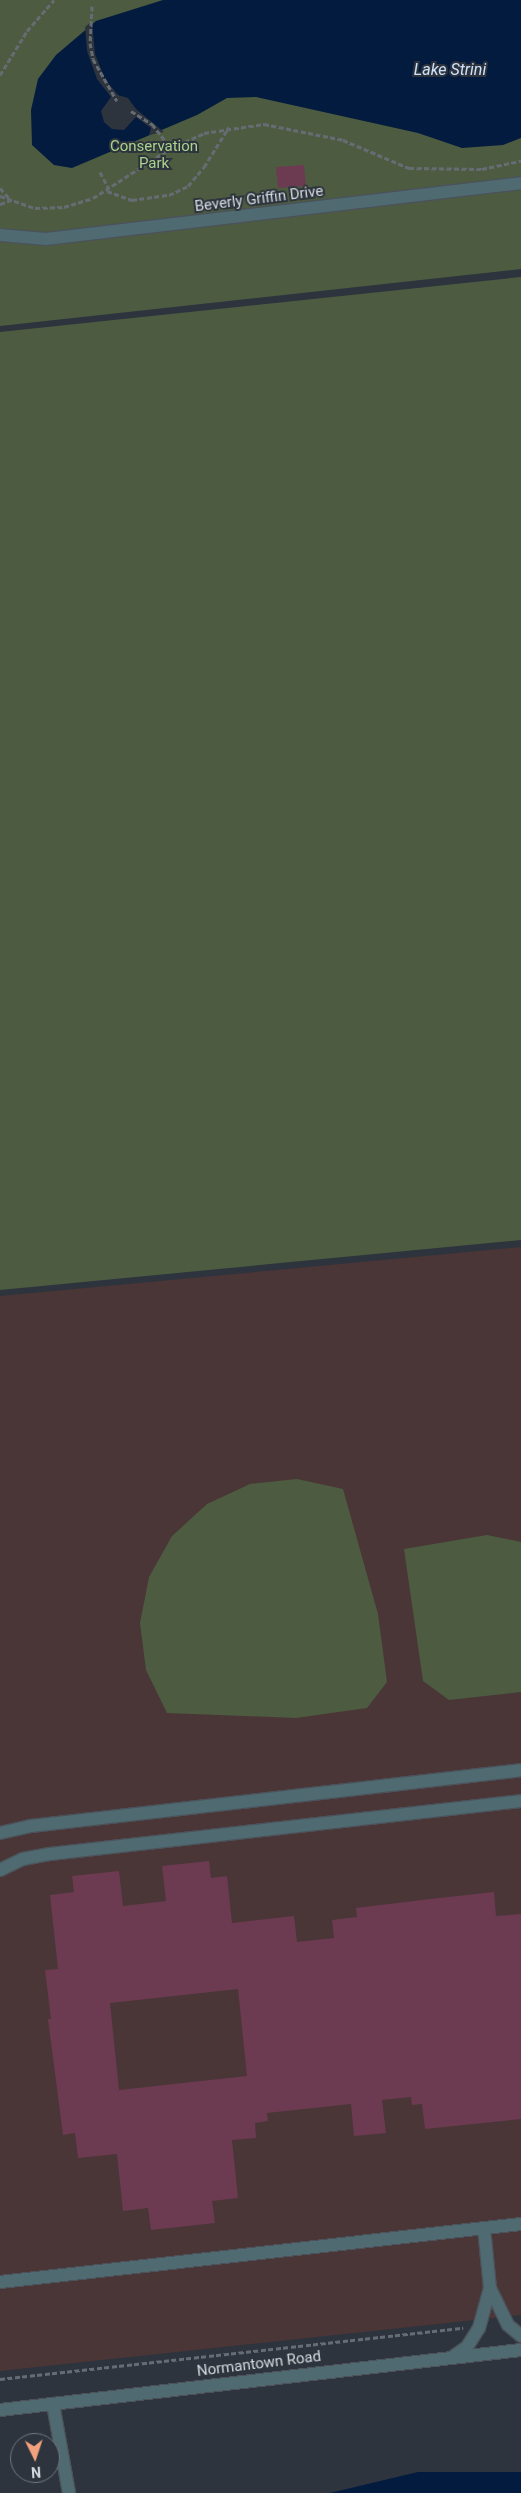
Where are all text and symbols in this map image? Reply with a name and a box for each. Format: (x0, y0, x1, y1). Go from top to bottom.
water label: Lake Strini (414, 60, 486, 80)
park label: Conservation Park (110, 137, 198, 172)
street label: Beverly Griffin Drive (194, 182, 324, 216)
street label: Normantown Road (196, 2347, 322, 2381)
north arrow (10, 2433, 60, 2483)
text: N (30, 2464, 41, 2480)

